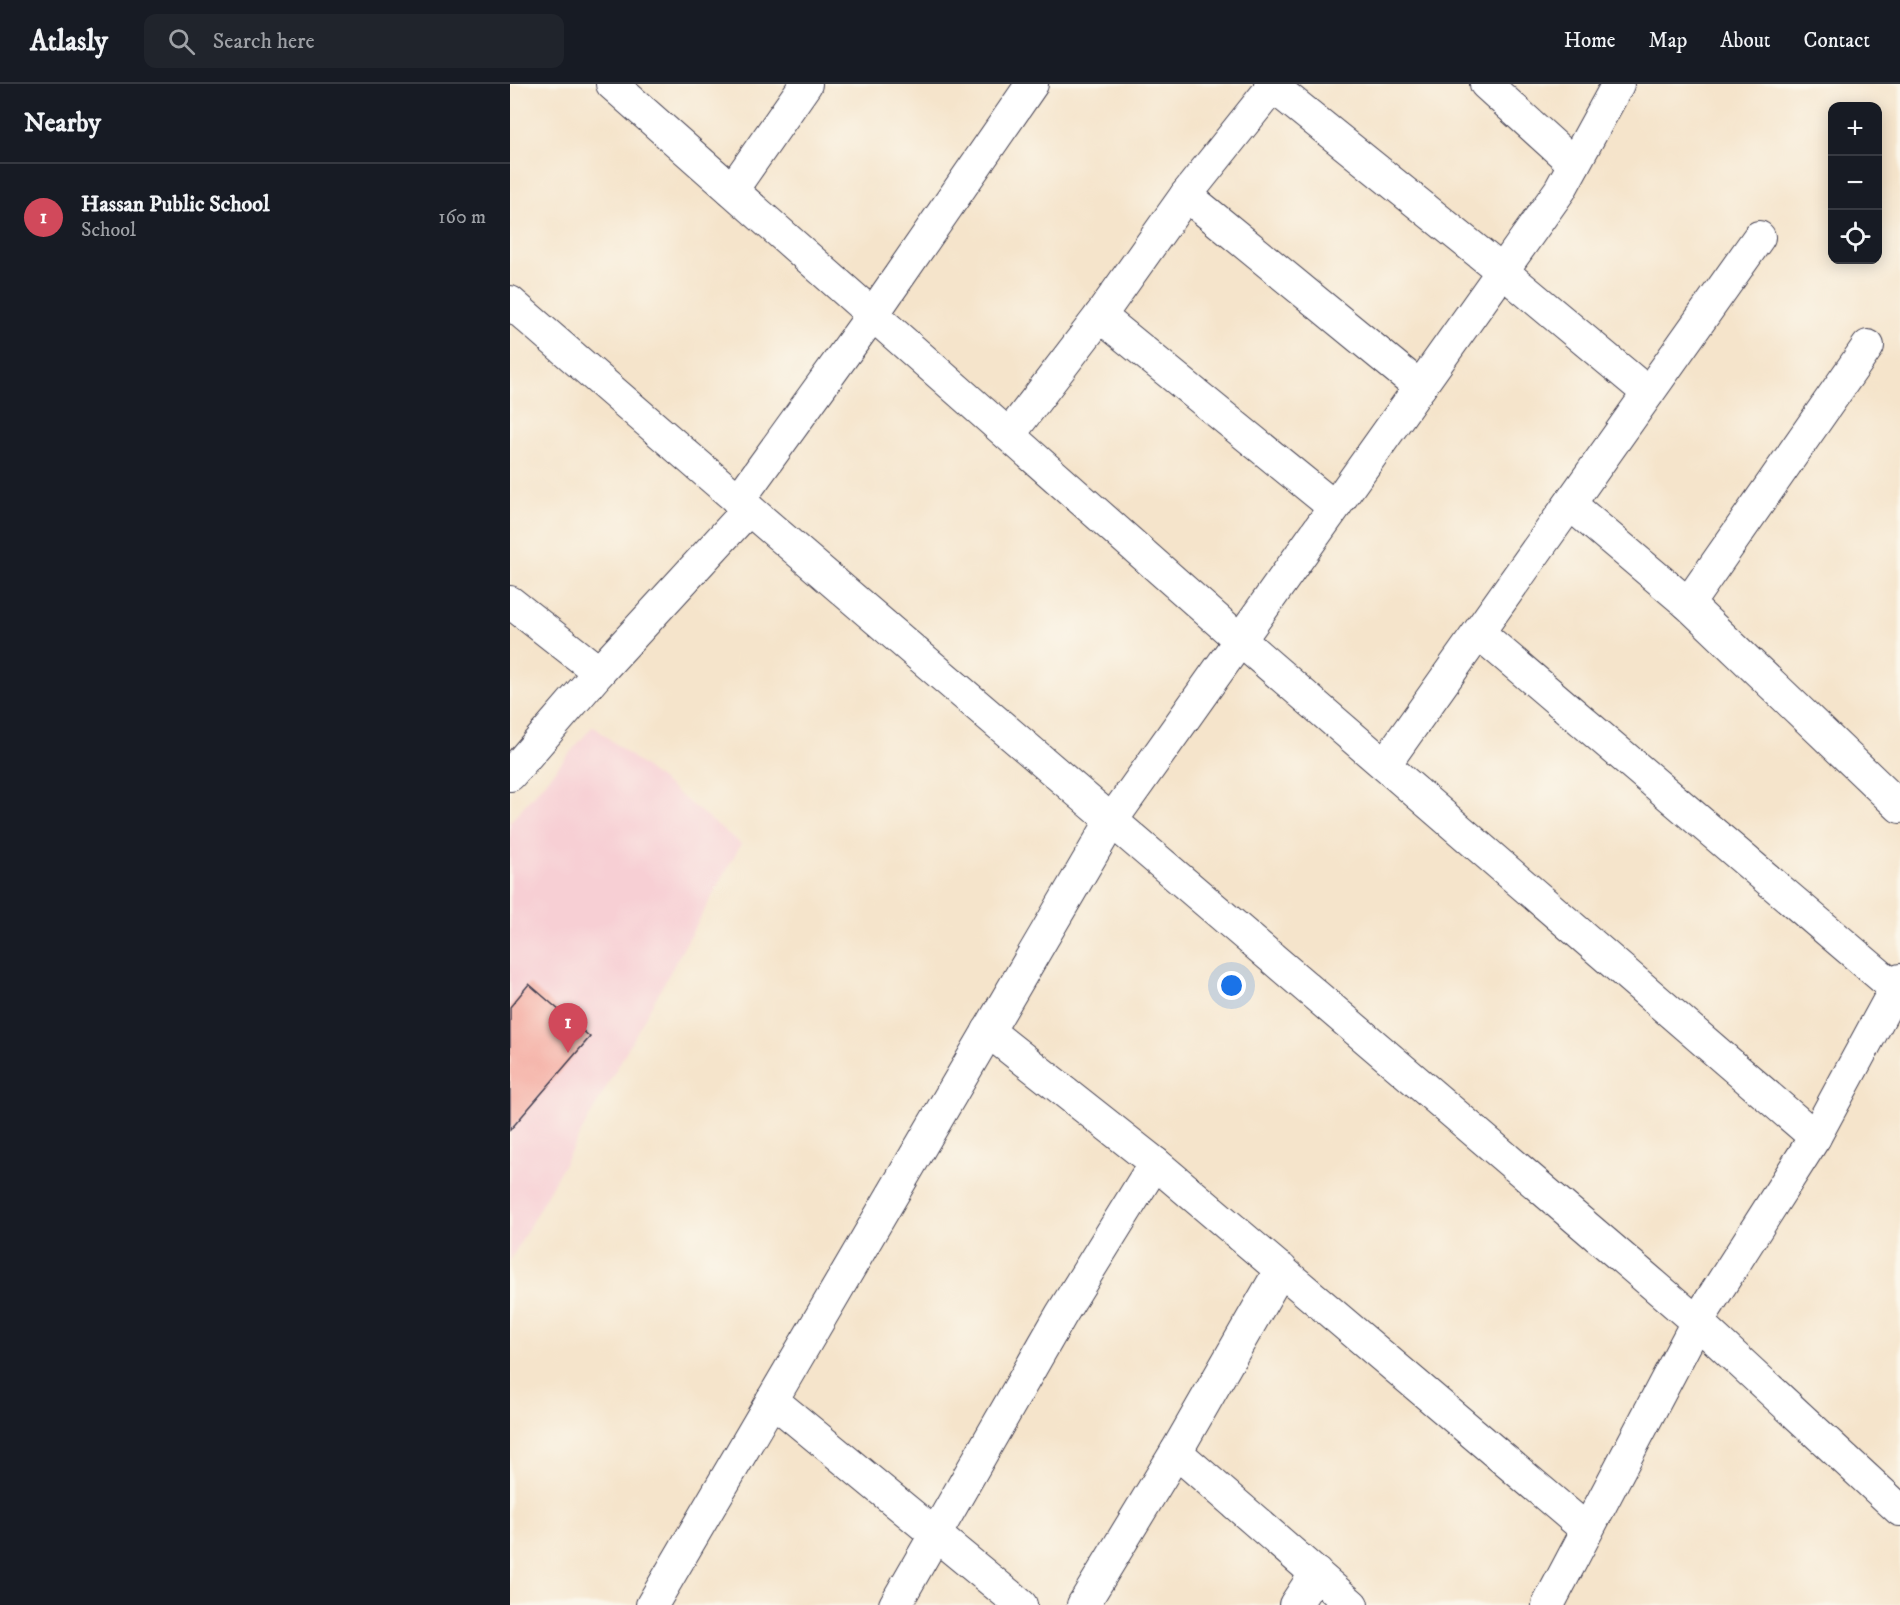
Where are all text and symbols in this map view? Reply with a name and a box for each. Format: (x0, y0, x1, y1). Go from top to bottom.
search box (144, 14, 564, 68)
text: Atlasly (30, 24, 108, 59)
icon: search (165, 25, 198, 58)
text: Search here (213, 28, 315, 55)
text: Home (1564, 28, 1616, 54)
text: Map (1649, 28, 1687, 54)
text: About (1720, 28, 1771, 54)
text: Contact (1804, 28, 1870, 54)
map controls (1828, 102, 1882, 264)
button: + (1828, 102, 1882, 156)
text: Nearby (24, 107, 101, 140)
button: − (1828, 156, 1882, 210)
text: Hassan Public School (81, 191, 270, 218)
text: 1 (40, 205, 47, 230)
text: 160 m (438, 205, 486, 230)
button: locate (1828, 210, 1882, 264)
text: School (81, 218, 136, 243)
your location (1217, 971, 1246, 1000)
pin: 1 (548, 1004, 588, 1053)

